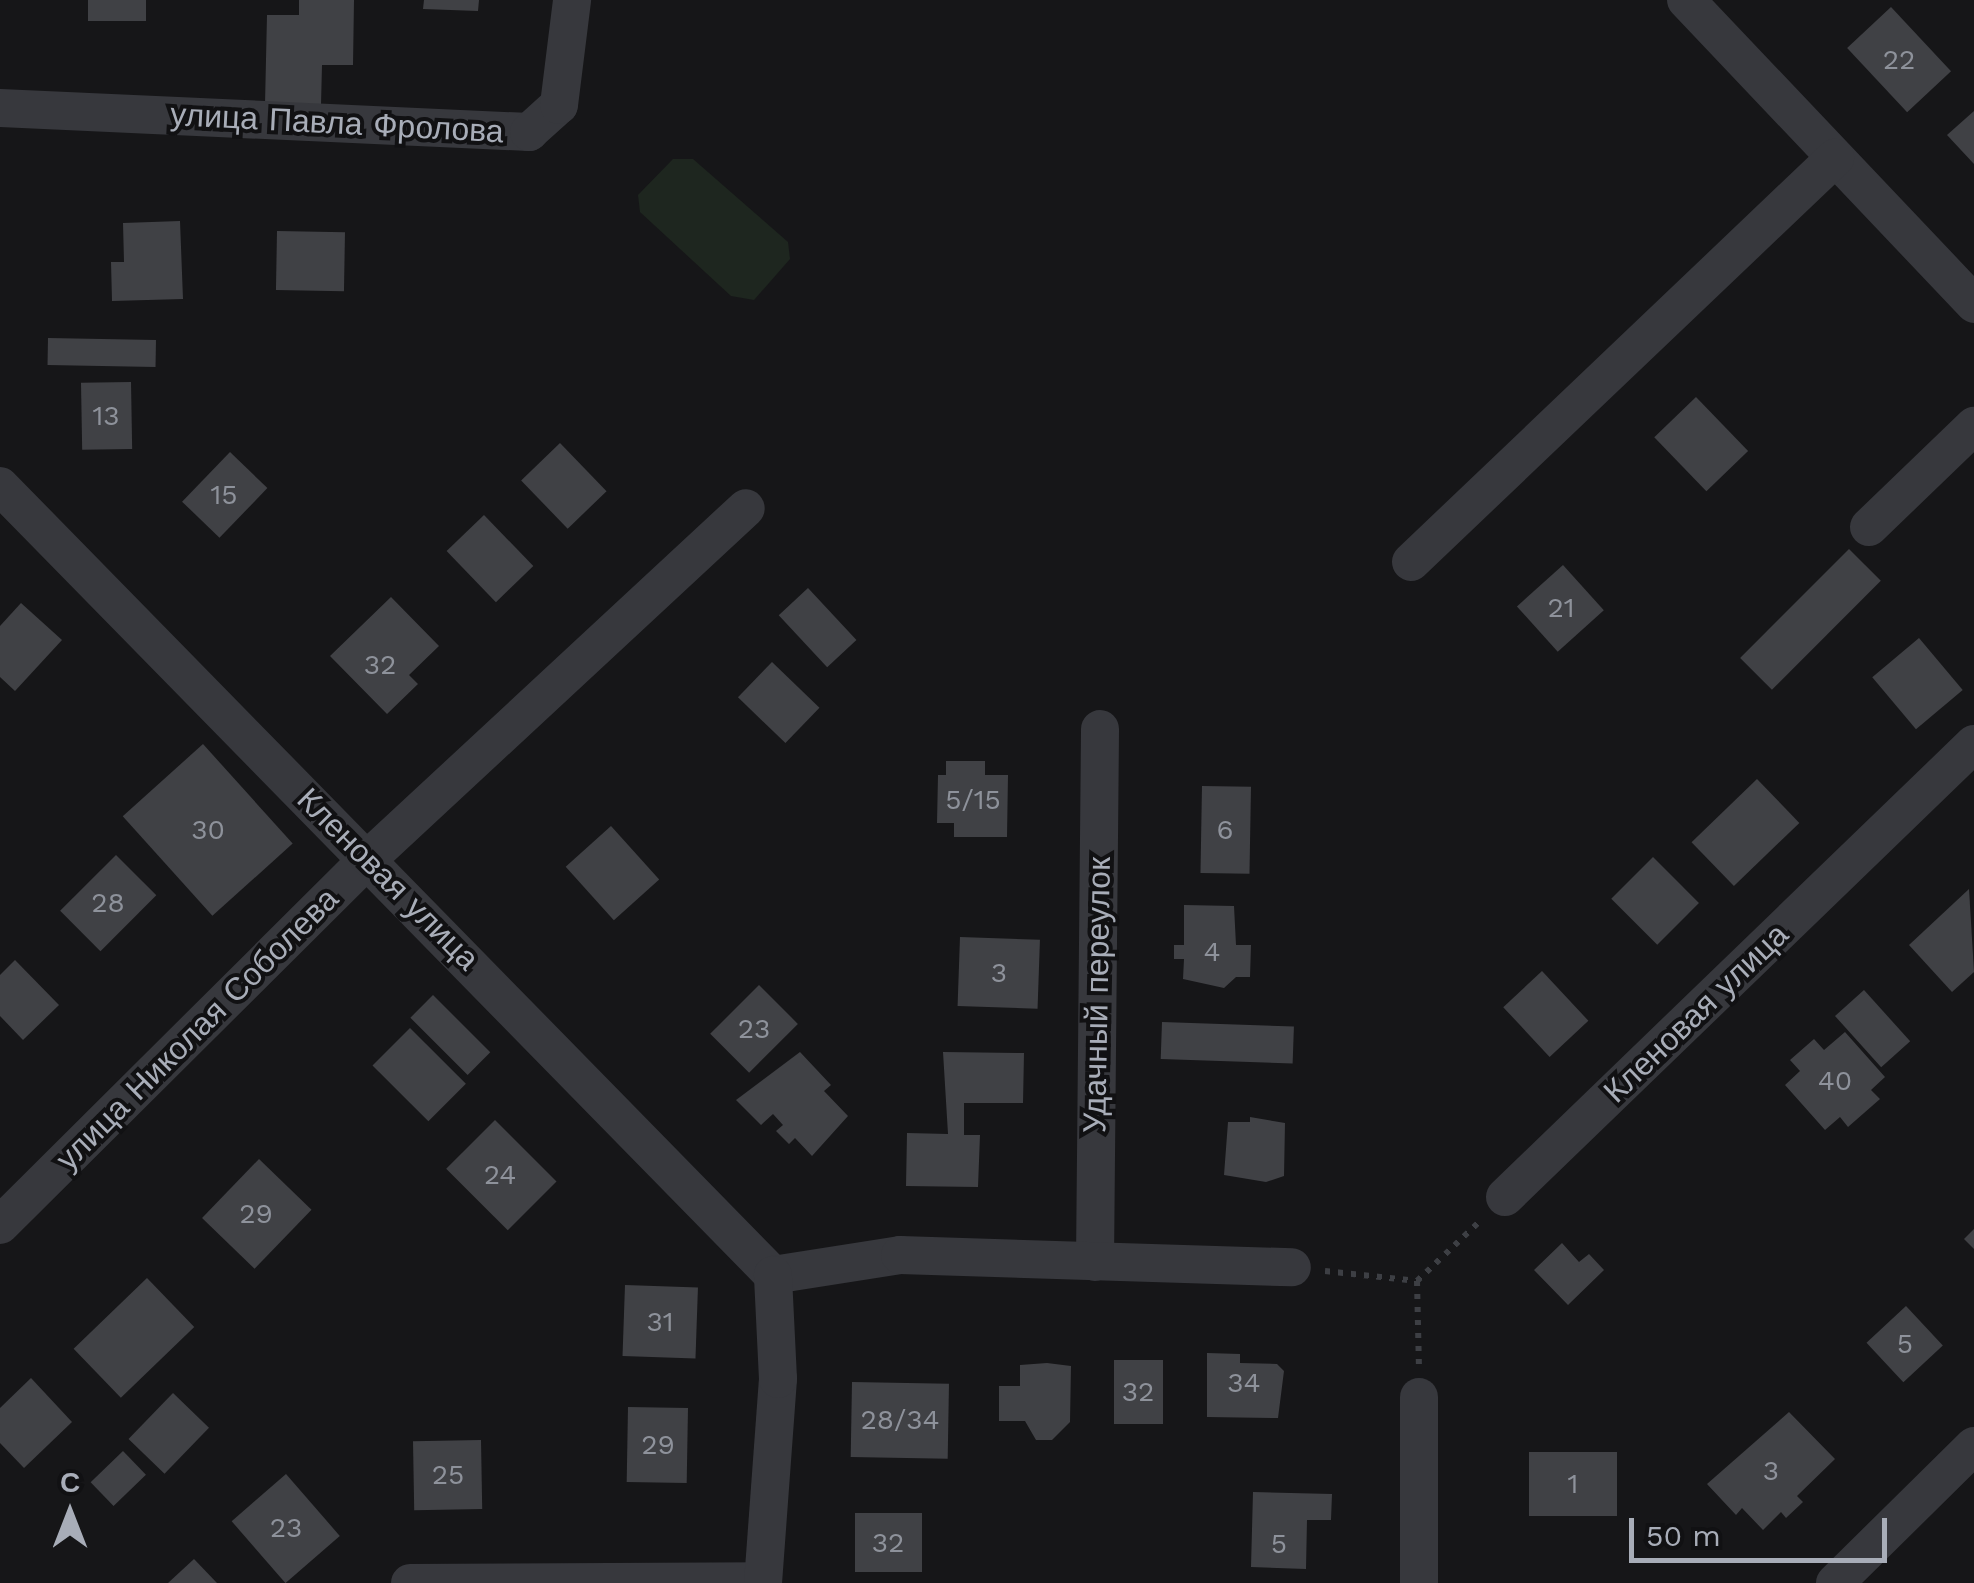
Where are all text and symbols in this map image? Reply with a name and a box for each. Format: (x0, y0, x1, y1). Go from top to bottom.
house number: 22 (1883, 43, 1915, 77)
street label: улица Павла Фролова (169, 95, 505, 151)
house number: 13 (92, 399, 120, 433)
house number: 15 (210, 478, 238, 512)
house number: 21 (1547, 591, 1575, 625)
house number: 32 (364, 648, 396, 682)
street label: Кленовая улица (289, 780, 487, 978)
house number: 5/15 (945, 783, 1001, 817)
house number: 30 (191, 813, 225, 847)
house number: 6 (1216, 813, 1234, 847)
street label: Удачный переулок (1075, 857, 1119, 1133)
street label: улица Николая Соболева (48, 880, 346, 1178)
house number: 28 (91, 886, 125, 920)
street label: Кленовая улица (1596, 915, 1796, 1111)
house number: 4 (1203, 935, 1221, 969)
house number: 3 (991, 956, 1007, 990)
house number: 23 (738, 1012, 770, 1046)
house number: 40 (1818, 1064, 1852, 1098)
house number: 24 (484, 1158, 516, 1192)
house number: 29 (239, 1197, 273, 1231)
house number: 31 (646, 1305, 674, 1339)
house number: 5 (1897, 1327, 1913, 1361)
house number: 34 (1227, 1366, 1261, 1400)
house number: 32 (1122, 1375, 1154, 1409)
house number: 28/34 (860, 1403, 940, 1437)
house number: 29 (641, 1428, 675, 1462)
house number: 3 (1763, 1454, 1779, 1488)
house number: 25 (432, 1458, 464, 1492)
north arrow (20, 1463, 120, 1563)
text: С (60, 1466, 80, 1499)
house number: 1 (1568, 1467, 1578, 1501)
scale bar (1634, 1498, 1892, 1560)
house number: 23 (270, 1511, 302, 1545)
text: 50 m (1646, 1518, 1721, 1553)
house number: 32 (872, 1526, 904, 1560)
house number: 5 (1271, 1527, 1287, 1561)

